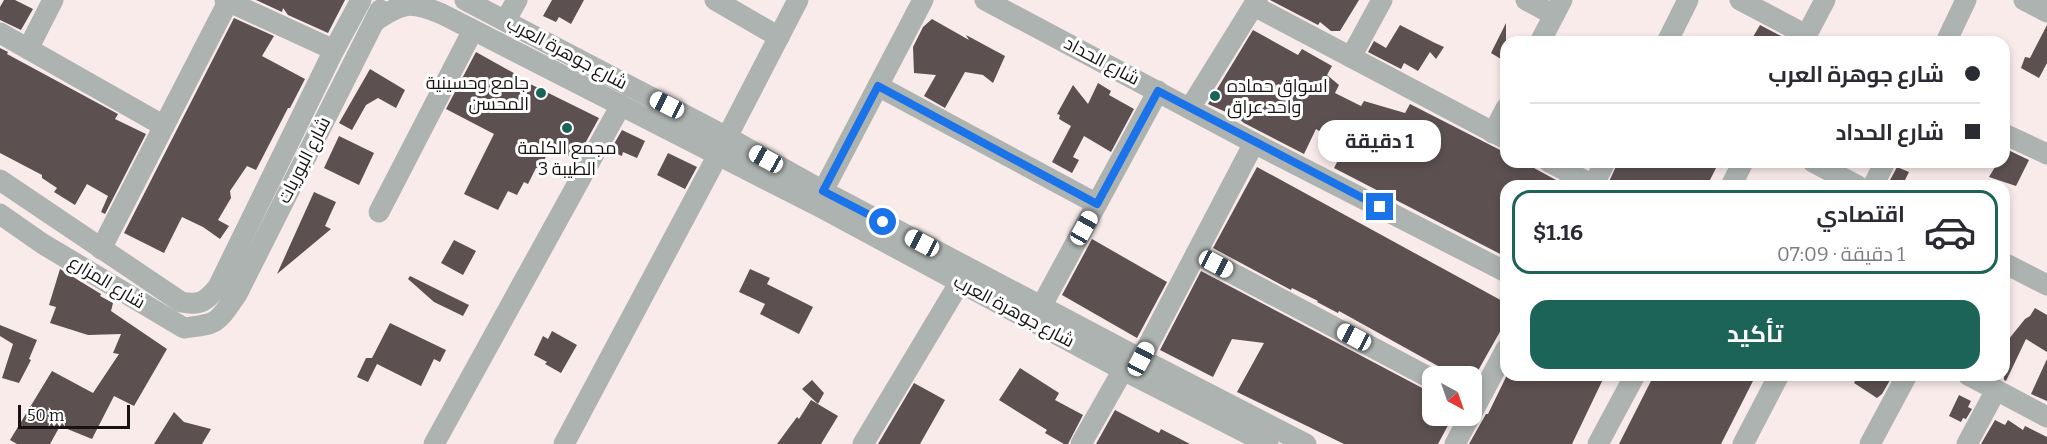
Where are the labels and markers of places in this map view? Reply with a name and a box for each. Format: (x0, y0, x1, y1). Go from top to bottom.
place label: جامع وحسينية المحسن (426, 72, 529, 115)
place label: اسواق حماده واحد عراق (1227, 75, 1328, 119)
marker: جامع وحسينية المحسن (534, 86, 548, 100)
marker: اسواق حماده واحد عراق (1208, 89, 1222, 103)
marker: مجمع الكلمة الطيبة 3 (560, 121, 574, 135)
place label: مجمع الكلمة الطيبة 3 (517, 137, 617, 180)

